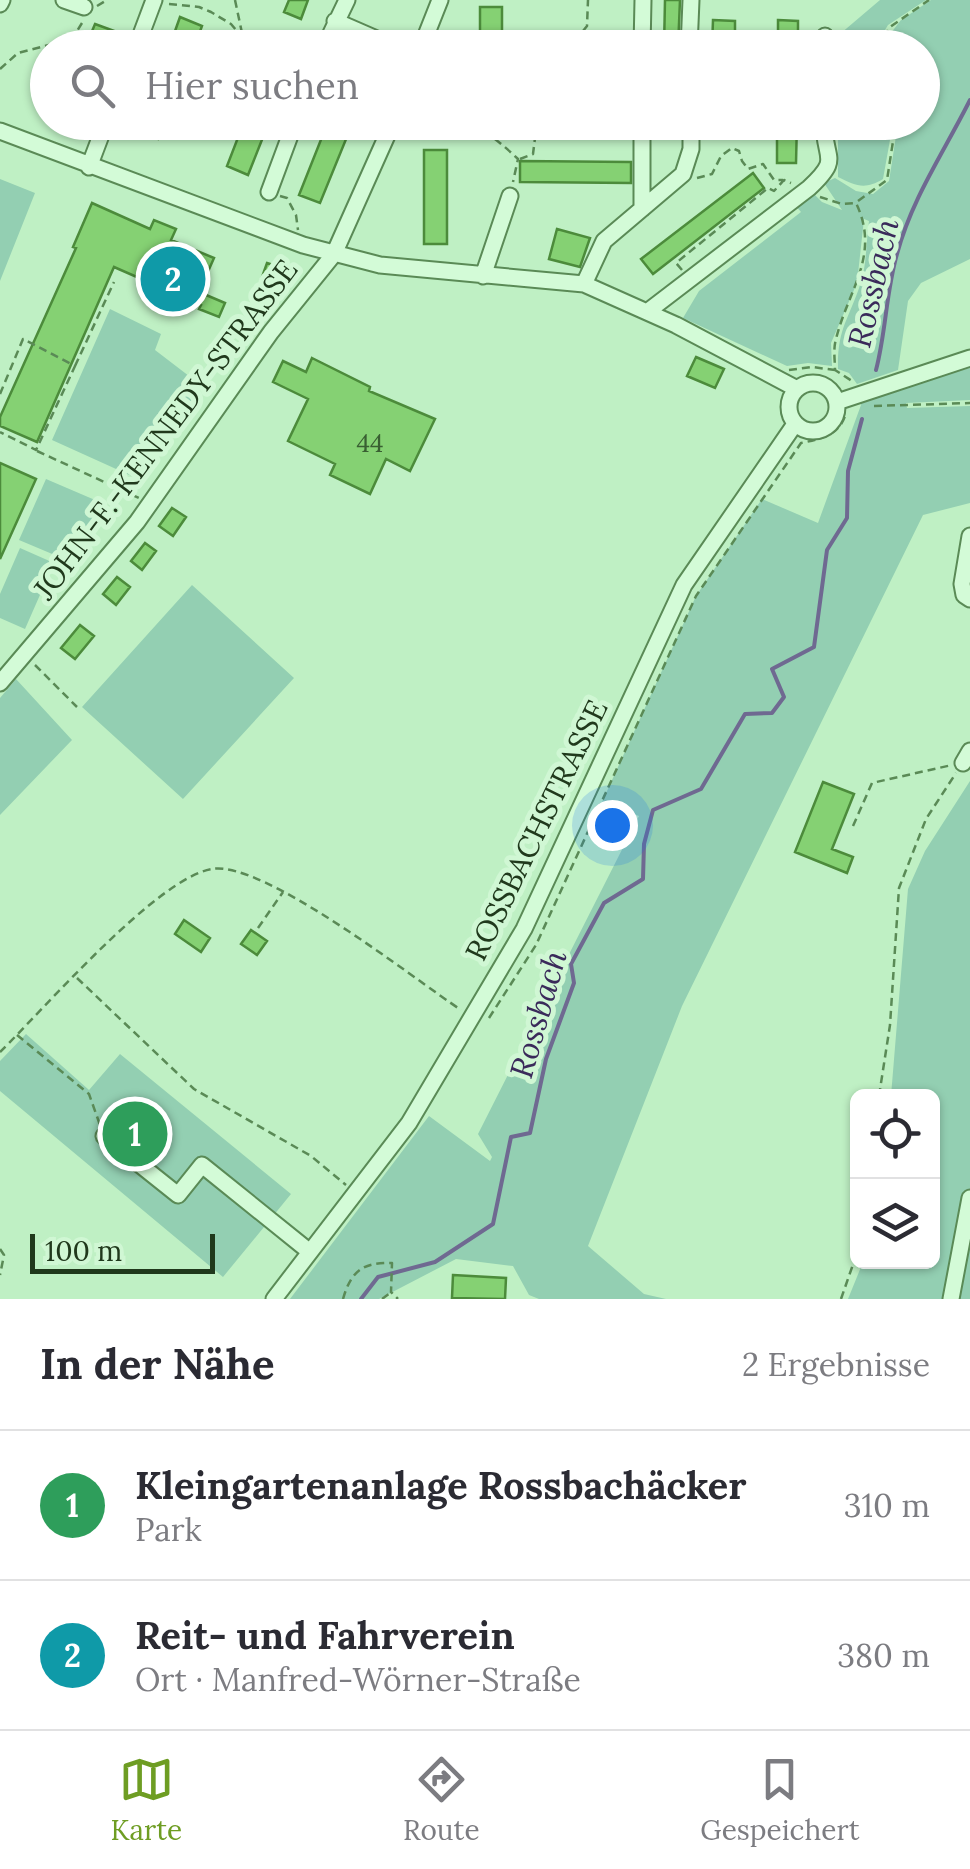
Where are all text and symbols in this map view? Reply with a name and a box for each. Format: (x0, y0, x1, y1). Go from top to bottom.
search box (30, 30, 940, 140)
icon: search (65, 58, 120, 113)
text: Hier suchen (145, 61, 359, 109)
water label: Rossbach (838, 214, 908, 352)
pin: 2 (140, 242, 206, 316)
street label: JOHN-F.-KENNEDY-STRASSE (24, 251, 305, 607)
house number: 44 (356, 427, 384, 459)
street label: ROSSBACHSTRASSE (456, 693, 616, 967)
your location (587, 800, 638, 851)
water label: Rossbach (500, 945, 576, 1083)
map controls (850, 1089, 940, 1269)
button: locate (850, 1089, 940, 1179)
pin: 1 (102, 1096, 168, 1172)
button: layers (850, 1179, 940, 1269)
scale bar (30, 1229, 215, 1274)
text: 100 m (45, 1233, 122, 1269)
text: In der Nähe (40, 1337, 275, 1391)
text: 2 Ergebnisse (742, 1344, 930, 1385)
text: Kleingartenanlage Rossbachäcker (135, 1461, 747, 1509)
text: 1 (66, 1485, 79, 1526)
text: 310 m (844, 1485, 930, 1526)
text: Park (135, 1509, 202, 1550)
text: Reit- und Fahrverein (135, 1611, 515, 1659)
text: 2 (64, 1635, 81, 1676)
text: 380 m (837, 1635, 930, 1676)
text: Ort · Manfred-Wörner-Straße (135, 1659, 581, 1700)
tab: Karte (110, 1752, 182, 1848)
tab: Route (403, 1752, 480, 1848)
tab: Gespeichert (700, 1752, 860, 1848)

